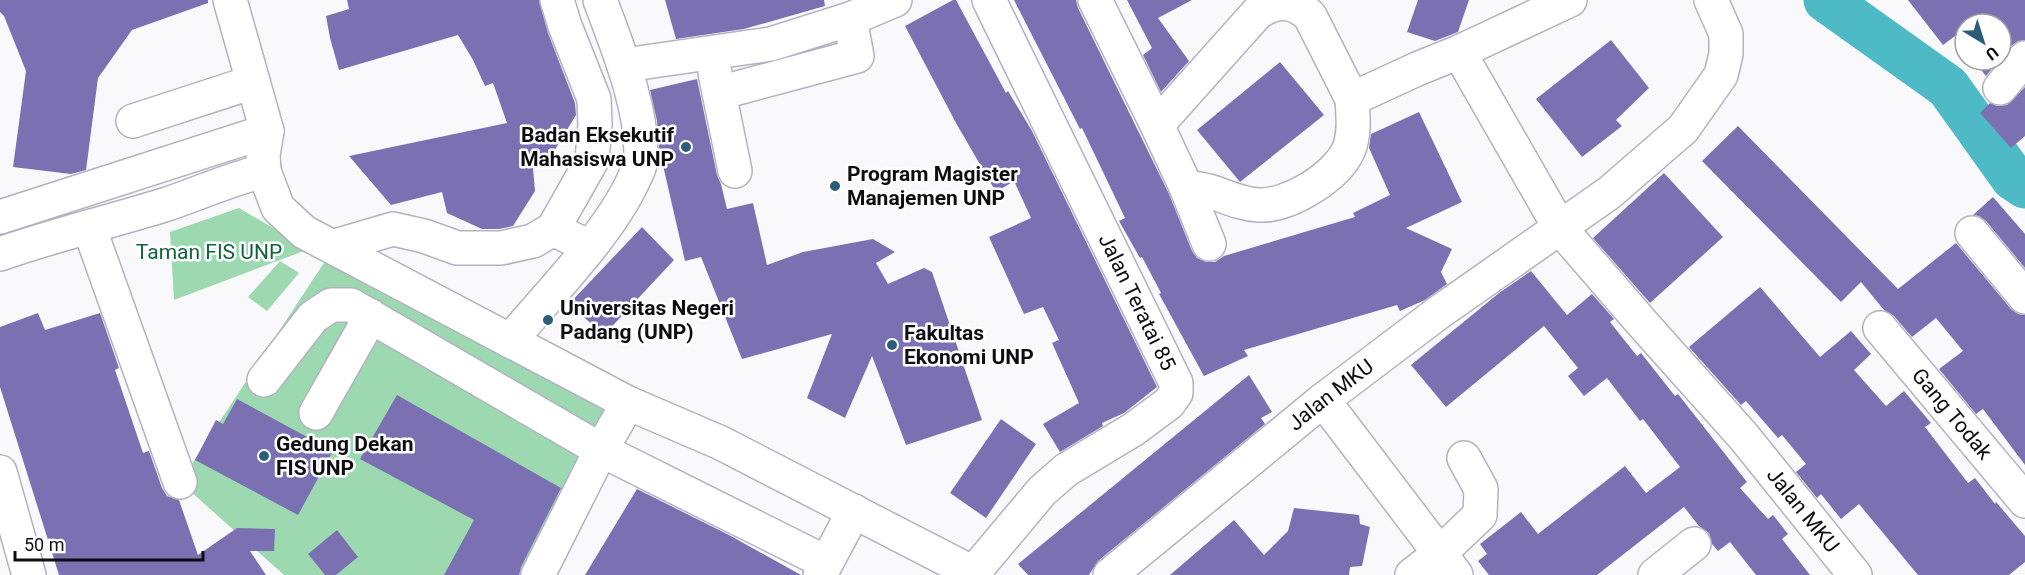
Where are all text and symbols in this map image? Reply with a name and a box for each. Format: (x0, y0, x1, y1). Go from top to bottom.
north arrow (1953, 12, 2013, 72)
text: U (1982, 43, 2002, 64)
place label: Badan Eksekutif Mahasiswa UNP (520, 123, 674, 171)
marker: Badan Eksekutif Mahasiswa UNP (679, 140, 693, 154)
place label: Program Magister Manajemen UNP (847, 162, 1018, 210)
marker: Program Magister Manajemen UNP (828, 179, 842, 193)
street label: Jalan Teratai 85 (1094, 230, 1180, 374)
park label: Taman FIS UNP (136, 240, 282, 264)
place label: Universitas Negeri Padang (UNP) (560, 296, 734, 344)
marker: Universitas Negeri Padang (UNP) (541, 313, 555, 327)
place label: Fakultas Ekonomi UNP (904, 321, 1034, 369)
marker: Fakultas Ekonomi UNP (885, 338, 899, 352)
street label: Jalan MKU (1283, 354, 1378, 436)
street label: Gang Todak (1907, 363, 1997, 464)
place label: Gedung Dekan FIS UNP (276, 432, 413, 480)
marker: Gedung Dekan FIS UNP (257, 449, 271, 463)
street label: Jalan MKU (1762, 463, 1844, 557)
scale bar (15, 524, 202, 562)
text: 50 m (24, 534, 64, 555)

